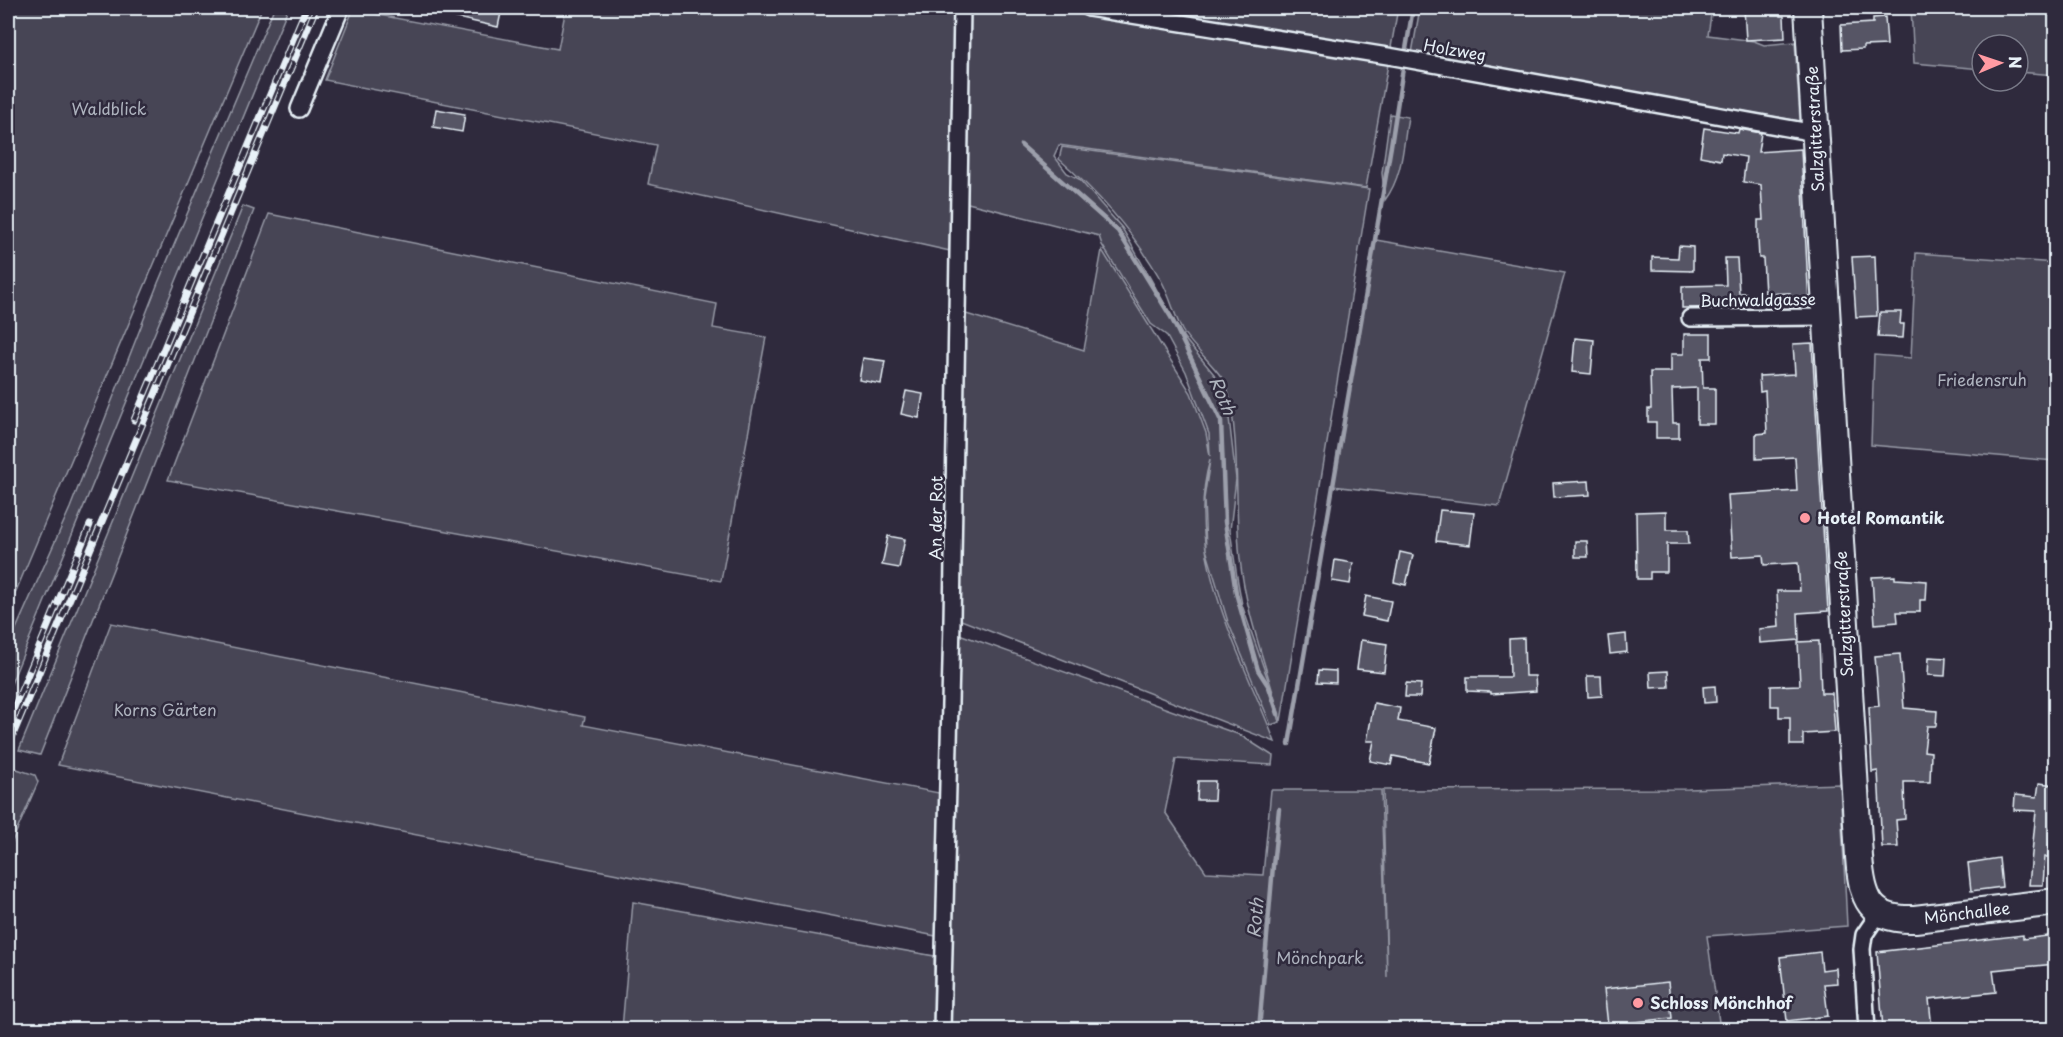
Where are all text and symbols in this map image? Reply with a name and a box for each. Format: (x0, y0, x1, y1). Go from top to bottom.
street label: Holzweg (1422, 32, 1488, 66)
north arrow (1970, 33, 2030, 93)
text: N (2004, 56, 2028, 69)
street label: Salzgitterstraße (1799, 65, 1829, 193)
park label: Waldblick (71, 96, 147, 120)
street label: Buchwaldgasse (1700, 286, 1816, 312)
park label: Friedensruh (1937, 367, 2027, 391)
water label: Roth (1203, 372, 1244, 420)
street label: An der Rot (922, 475, 948, 560)
place label: Hotel Romantik (1817, 505, 1945, 529)
marker: Hotel Romantik (1798, 511, 1812, 525)
street label: Salzgitterstraße (1828, 550, 1858, 678)
park label: Korns Gärten (113, 697, 217, 721)
street label: Mönchallee (1923, 895, 2011, 929)
water label: Roth (1239, 896, 1270, 939)
park label: Mönchpark (1276, 945, 1364, 969)
place label: Schloss Mönchhof (1650, 990, 1794, 1014)
marker: Schloss Mönchhof (1631, 996, 1645, 1010)

